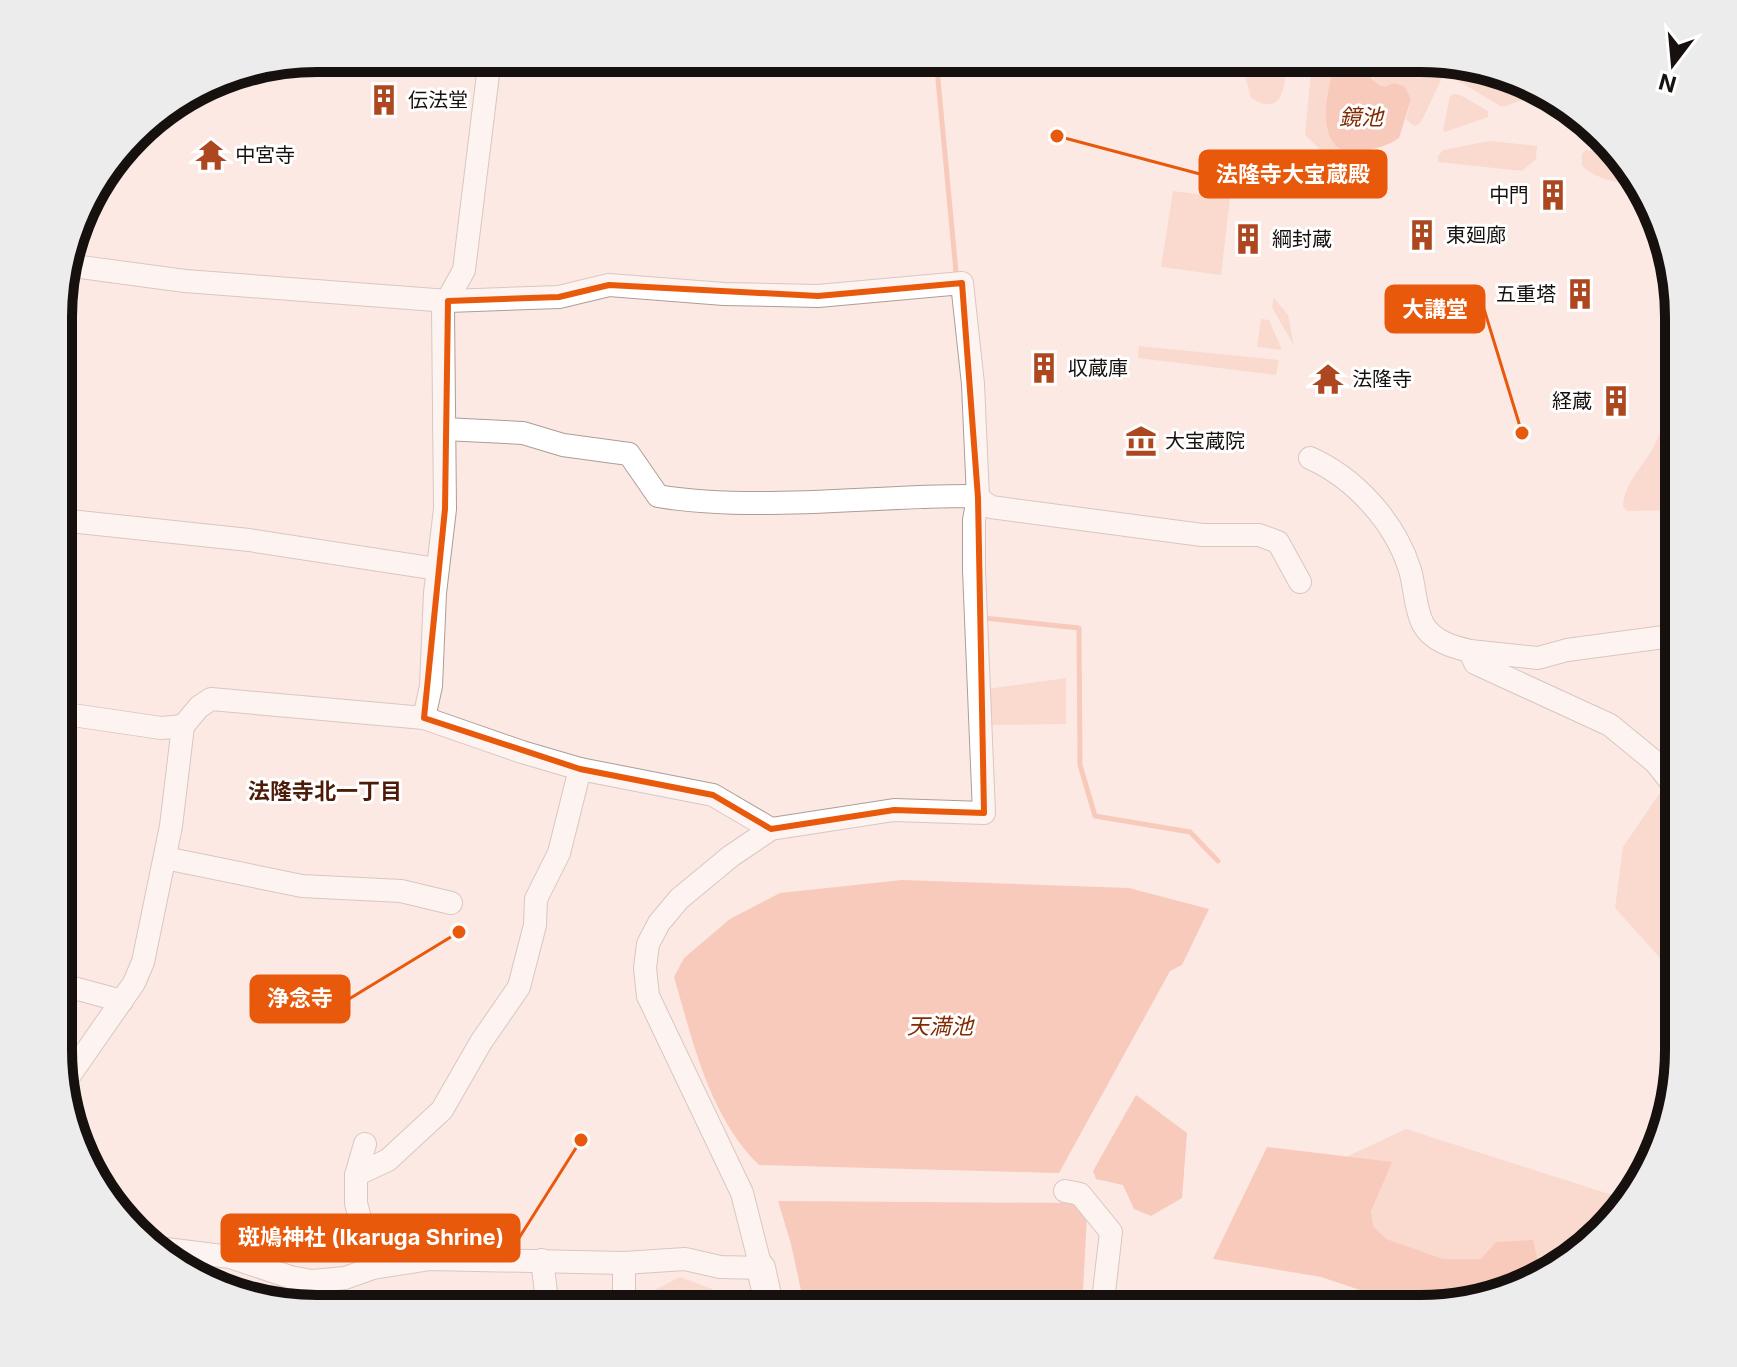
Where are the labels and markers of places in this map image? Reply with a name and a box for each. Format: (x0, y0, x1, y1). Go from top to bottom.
building icon: 伝法堂 (367, 83, 401, 117)
place label: 伝法堂 (408, 88, 468, 112)
temple icon: 中宮寺 (194, 138, 228, 172)
place label: 中宮寺 (235, 143, 295, 167)
callout: 法隆寺大宝蔵殿 (1200, 151, 1386, 197)
building icon: 中門 (1536, 178, 1570, 212)
place label: 中門 (1489, 183, 1529, 207)
building icon: 東廻廊 (1405, 218, 1439, 252)
building icon: 綱封蔵 (1231, 222, 1265, 256)
place label: 東廻廊 (1446, 223, 1506, 247)
place label: 綱封蔵 (1272, 227, 1332, 251)
building icon: 五重塔 (1563, 277, 1597, 311)
place label: 五重塔 (1496, 282, 1556, 306)
callout: 大講堂 (1386, 286, 1484, 332)
building icon: 収蔵庫 (1027, 351, 1061, 385)
place label: 収蔵庫 (1068, 356, 1128, 380)
temple icon: 法隆寺 (1311, 362, 1345, 396)
place label: 法隆寺 (1352, 367, 1412, 391)
building icon: 経蔵 (1599, 384, 1633, 418)
place label: 経蔵 (1552, 389, 1592, 413)
museum icon: 大宝蔵院 (1124, 424, 1158, 458)
place label: 大宝蔵院 (1165, 429, 1245, 453)
callout: 浄念寺 (251, 976, 349, 1022)
callout: 斑鳩神社 (Ikaruga Shrine) (222, 1215, 519, 1261)

